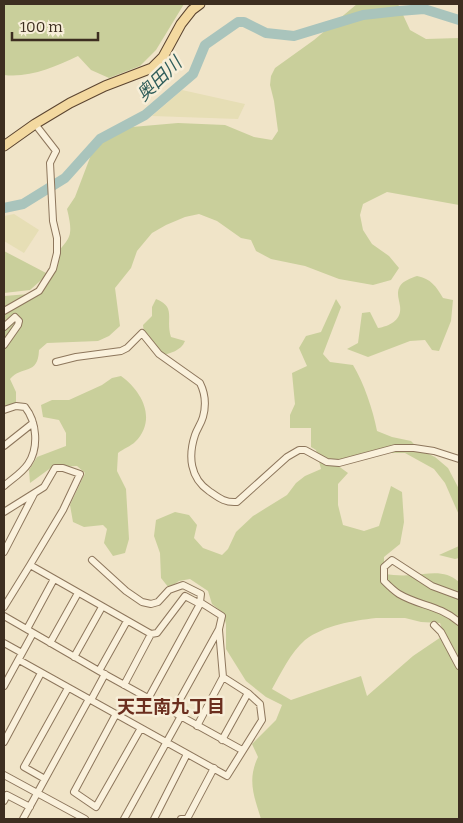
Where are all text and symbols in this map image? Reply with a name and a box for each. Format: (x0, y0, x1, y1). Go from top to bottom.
scale bar (12, 10, 99, 42)
text: 100 m (20, 18, 63, 36)
water label: 奥田川 (132, 51, 188, 106)
district label: 天王南九丁目 (117, 696, 225, 718)

